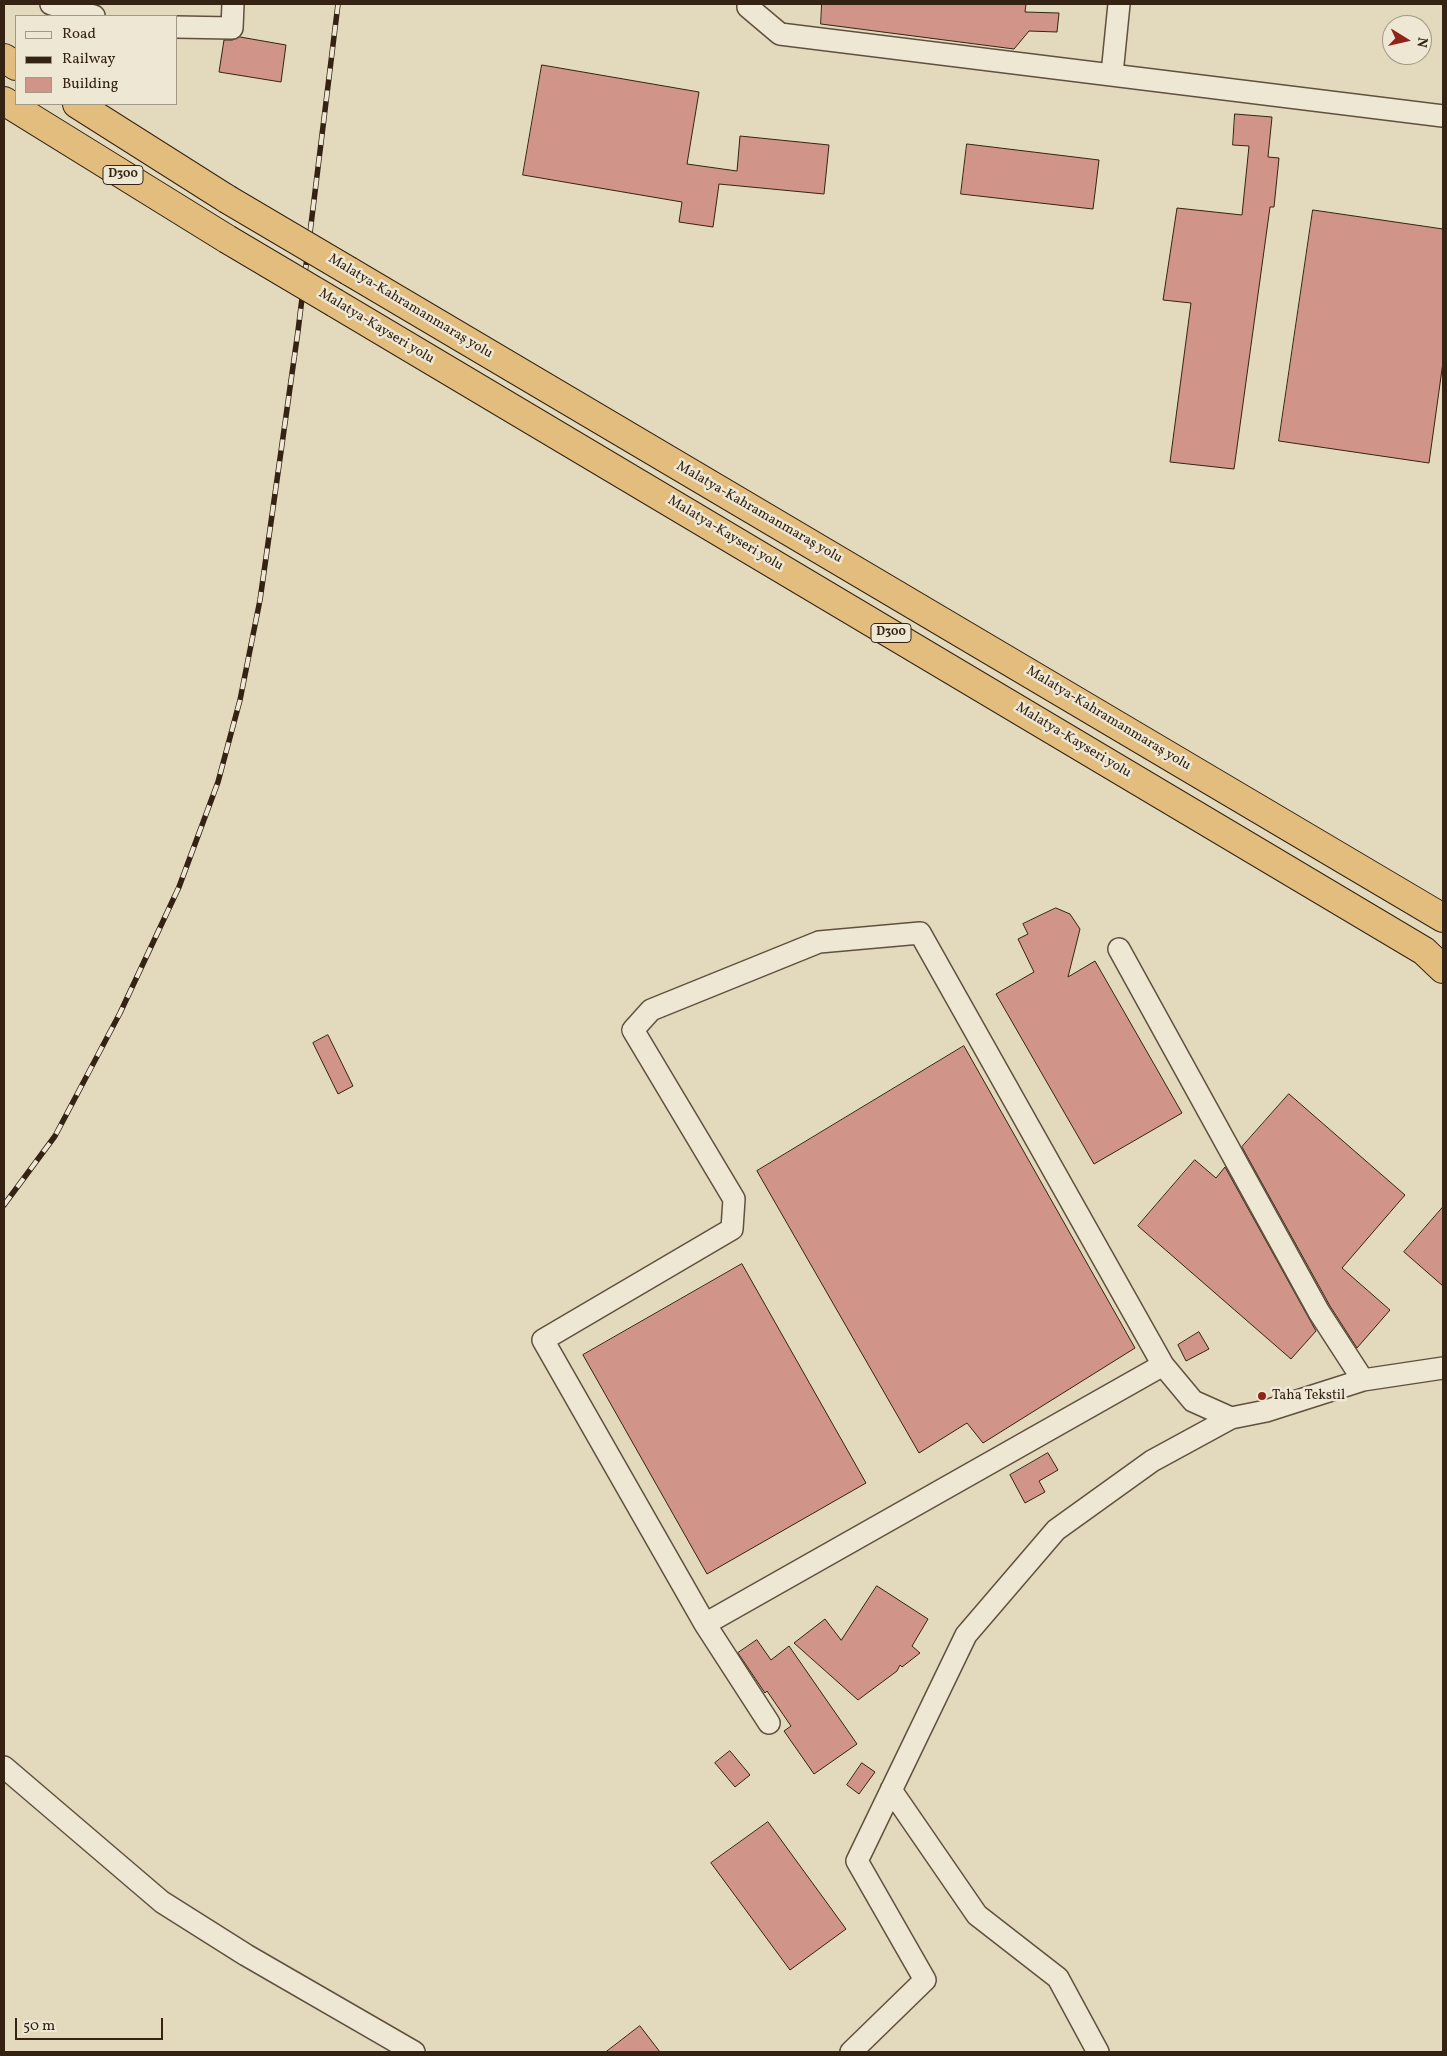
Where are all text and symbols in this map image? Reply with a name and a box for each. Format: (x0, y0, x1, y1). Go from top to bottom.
legend (15, 15, 178, 105)
north arrow (1382, 15, 1432, 65)
text: Road (62, 24, 96, 45)
text: N (1411, 36, 1432, 49)
text: Railway (62, 49, 115, 70)
text: Building (62, 74, 118, 95)
road number: D300 (103, 166, 143, 184)
street label: Malatya-Kahramanmaraş yolu (325, 251, 495, 363)
street label: Malatya-Kayseri yolu (315, 286, 437, 368)
street label: Malatya-Kahramanmaraş yolu (673, 458, 845, 568)
street label: Malatya-Kayseri yolu (664, 493, 786, 575)
road number: D300 (871, 624, 911, 642)
street label: Malatya-Kahramanmaraş yolu (1023, 663, 1193, 775)
street label: Malatya-Kayseri yolu (1012, 700, 1134, 782)
place label: Taha Tekstil (1272, 1388, 1345, 1404)
marker: Taha Tekstil (1256, 1390, 1268, 1402)
scale bar (18, 2008, 165, 2040)
text: 50 m (23, 2016, 55, 2037)

